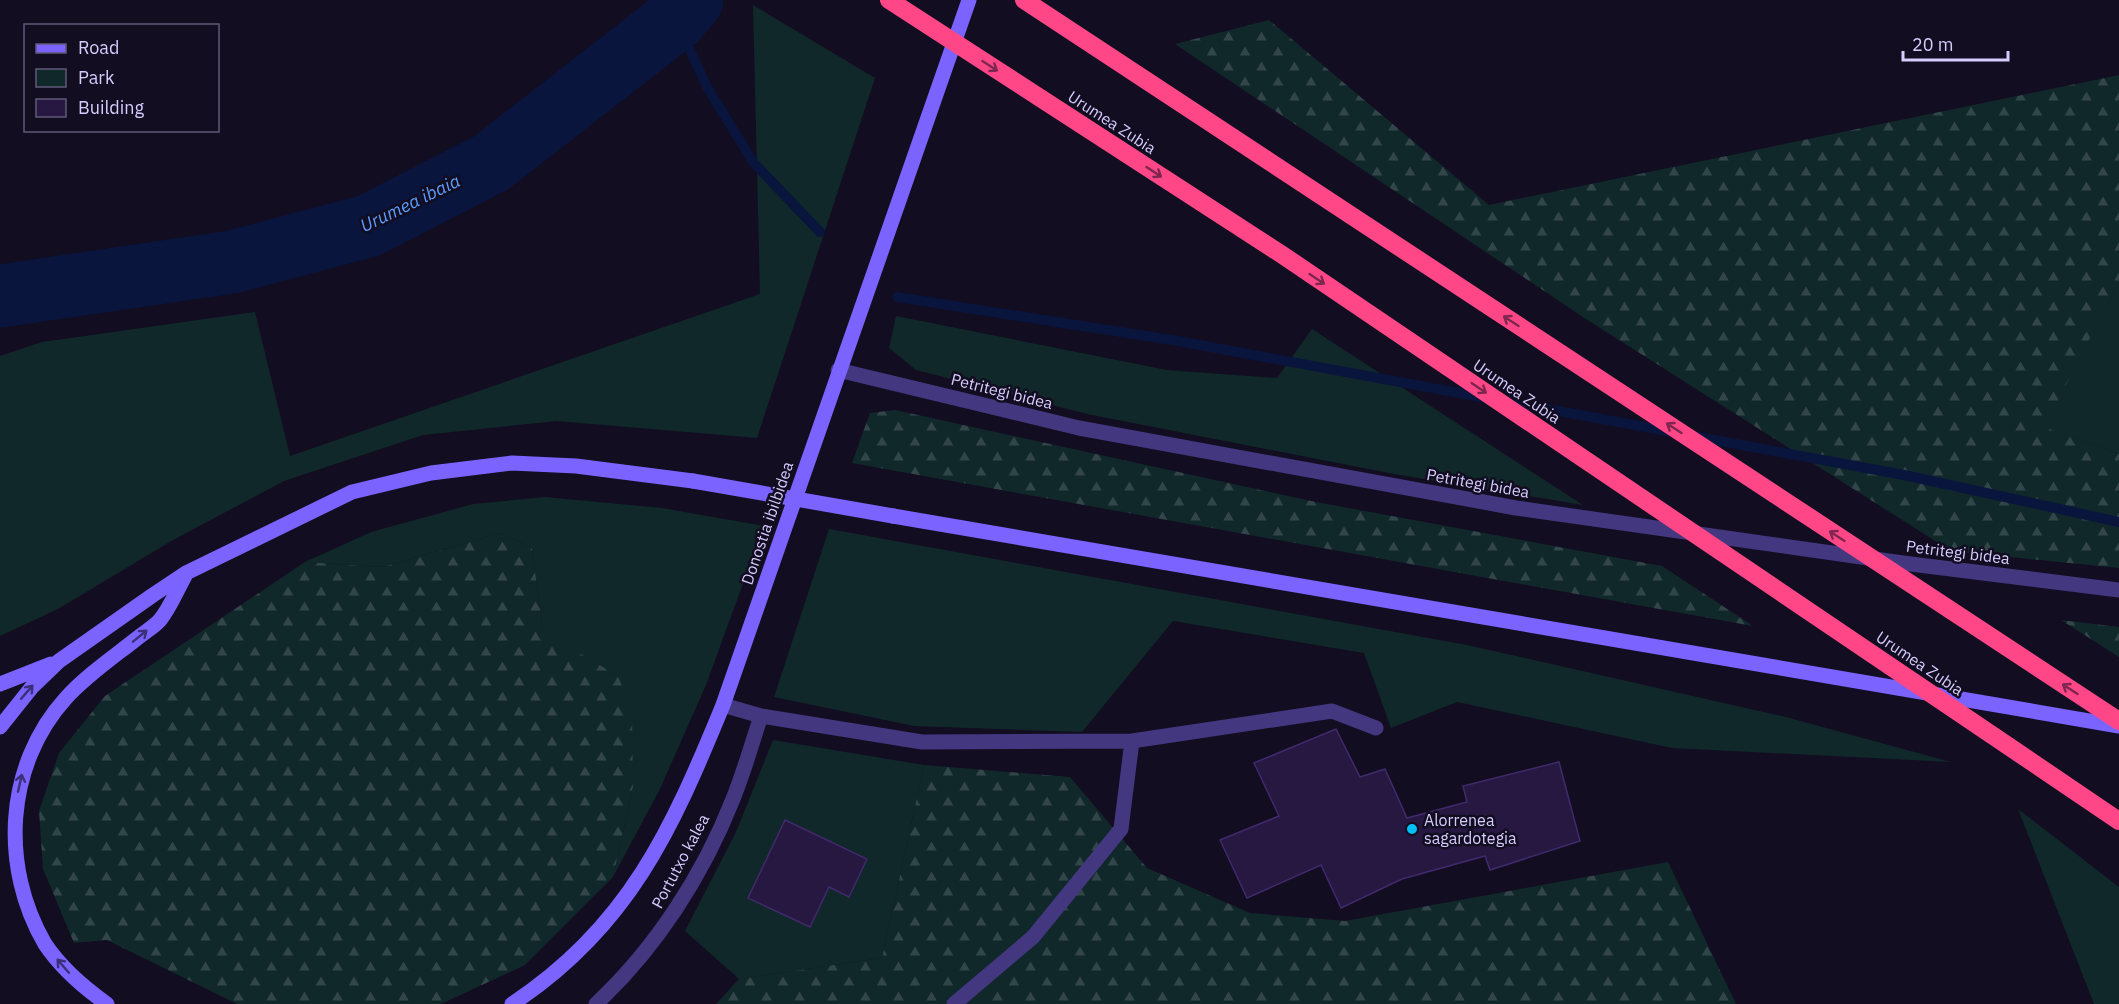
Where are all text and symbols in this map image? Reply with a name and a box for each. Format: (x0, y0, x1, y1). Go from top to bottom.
legend (24, 24, 219, 132)
scale bar (1903, 24, 2008, 62)
text: 20 m (1912, 33, 1954, 56)
text: Road (78, 36, 119, 59)
one-way arrow (982, 60, 998, 72)
text: Park (78, 66, 115, 89)
street label: Urumea Zubia (1064, 86, 1160, 158)
text: Building (78, 96, 145, 119)
one-way arrow (1145, 166, 1162, 178)
water label: Urumea ibaia (356, 169, 464, 237)
one-way arrow (1309, 273, 1325, 285)
one-way arrow (1503, 315, 1520, 327)
street label: Urumea Zubia (1470, 354, 1565, 428)
street label: Petritegi bidea (949, 369, 1055, 413)
one-way arrow (1470, 382, 1487, 394)
one-way arrow (1666, 422, 1683, 434)
street label: Donostia ibilbidea (737, 458, 798, 587)
street label: Petritegi bidea (1425, 464, 1531, 502)
one-way arrow (1829, 529, 1846, 541)
street label: Petritegi bidea (1905, 536, 2011, 568)
street label: Urumea Zubia (1873, 626, 1968, 700)
one-way arrow (132, 629, 148, 642)
one-way arrow (2062, 683, 2079, 695)
one-way arrow (21, 684, 34, 700)
one-way arrow (15, 774, 27, 793)
street label: Portutxo kalea (647, 810, 713, 912)
place label: Alorrenea sagardotegia (1424, 810, 1517, 848)
marker: Alorrenea sagardotegia (1405, 822, 1419, 836)
one-way arrow (56, 958, 70, 973)

